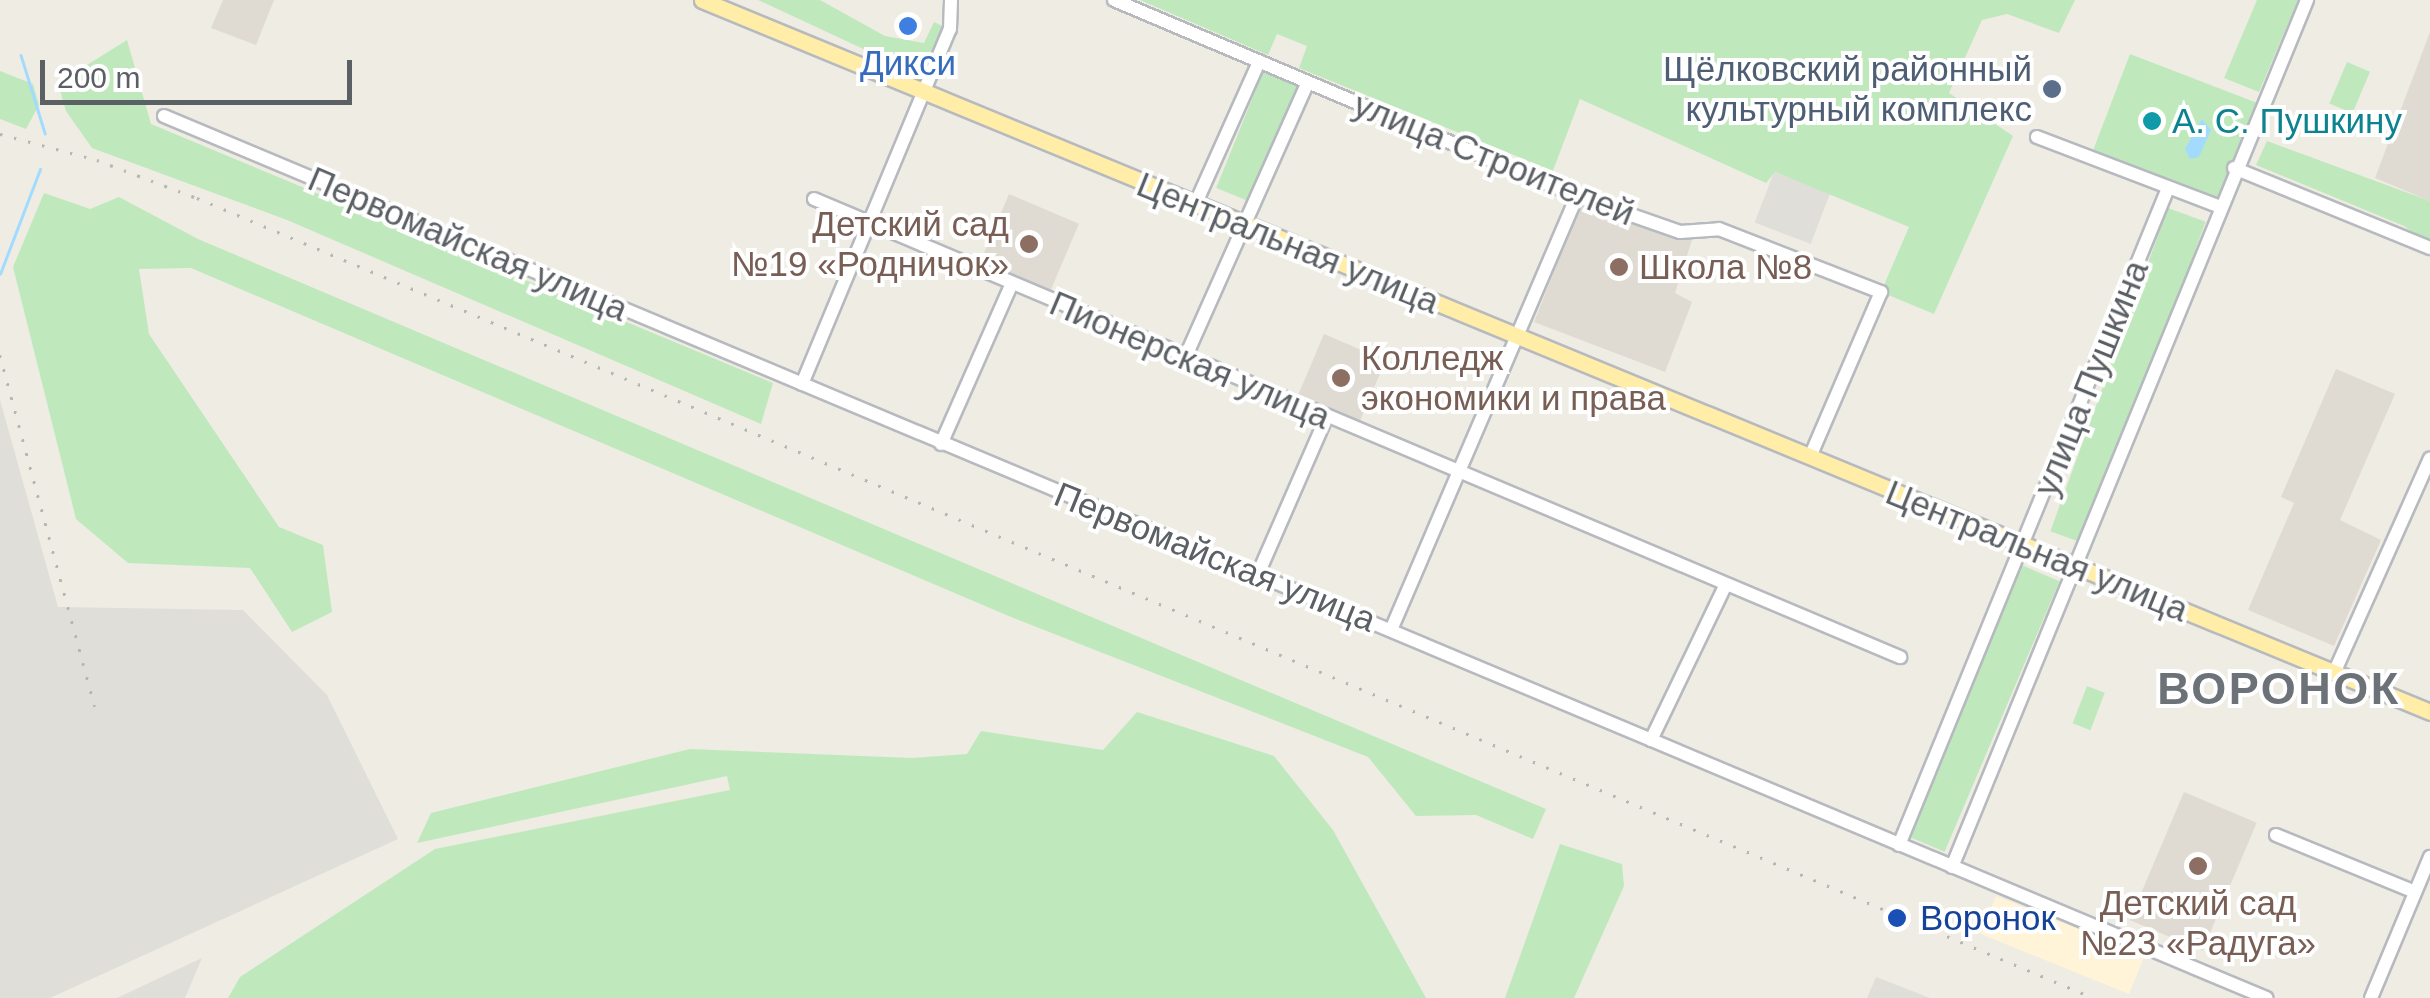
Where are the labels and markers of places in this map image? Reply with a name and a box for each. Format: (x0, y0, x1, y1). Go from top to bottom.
marker: Дикси (897, 15, 919, 37)
place label: Дикси (860, 42, 956, 84)
place label: Щёлковский районный культурный комплекс (1663, 48, 2032, 130)
marker: Щёлковский районный культурный комплекс (2041, 78, 2063, 100)
place label: А. С. Пушкину (2172, 100, 2402, 142)
marker: А. С. Пушкину (2141, 110, 2163, 132)
place label: Детский сад №19 «Родничок» (731, 203, 1009, 285)
marker: Детский сад №19 «Родничок» (1018, 233, 1040, 255)
place label: Школа №8 (1639, 246, 1812, 288)
marker: Школа №8 (1608, 256, 1630, 278)
place label: Колледж экономики и права (1361, 337, 1666, 419)
marker: Колледж экономики и права (1330, 367, 1352, 389)
marker: Детский сад №23 «Радуга» (2187, 855, 2209, 877)
place label: Детский сад №23 «Радуга» (2080, 882, 2316, 964)
place label: Воронок (1920, 897, 2056, 939)
marker: Воронок (1884, 905, 1910, 931)

